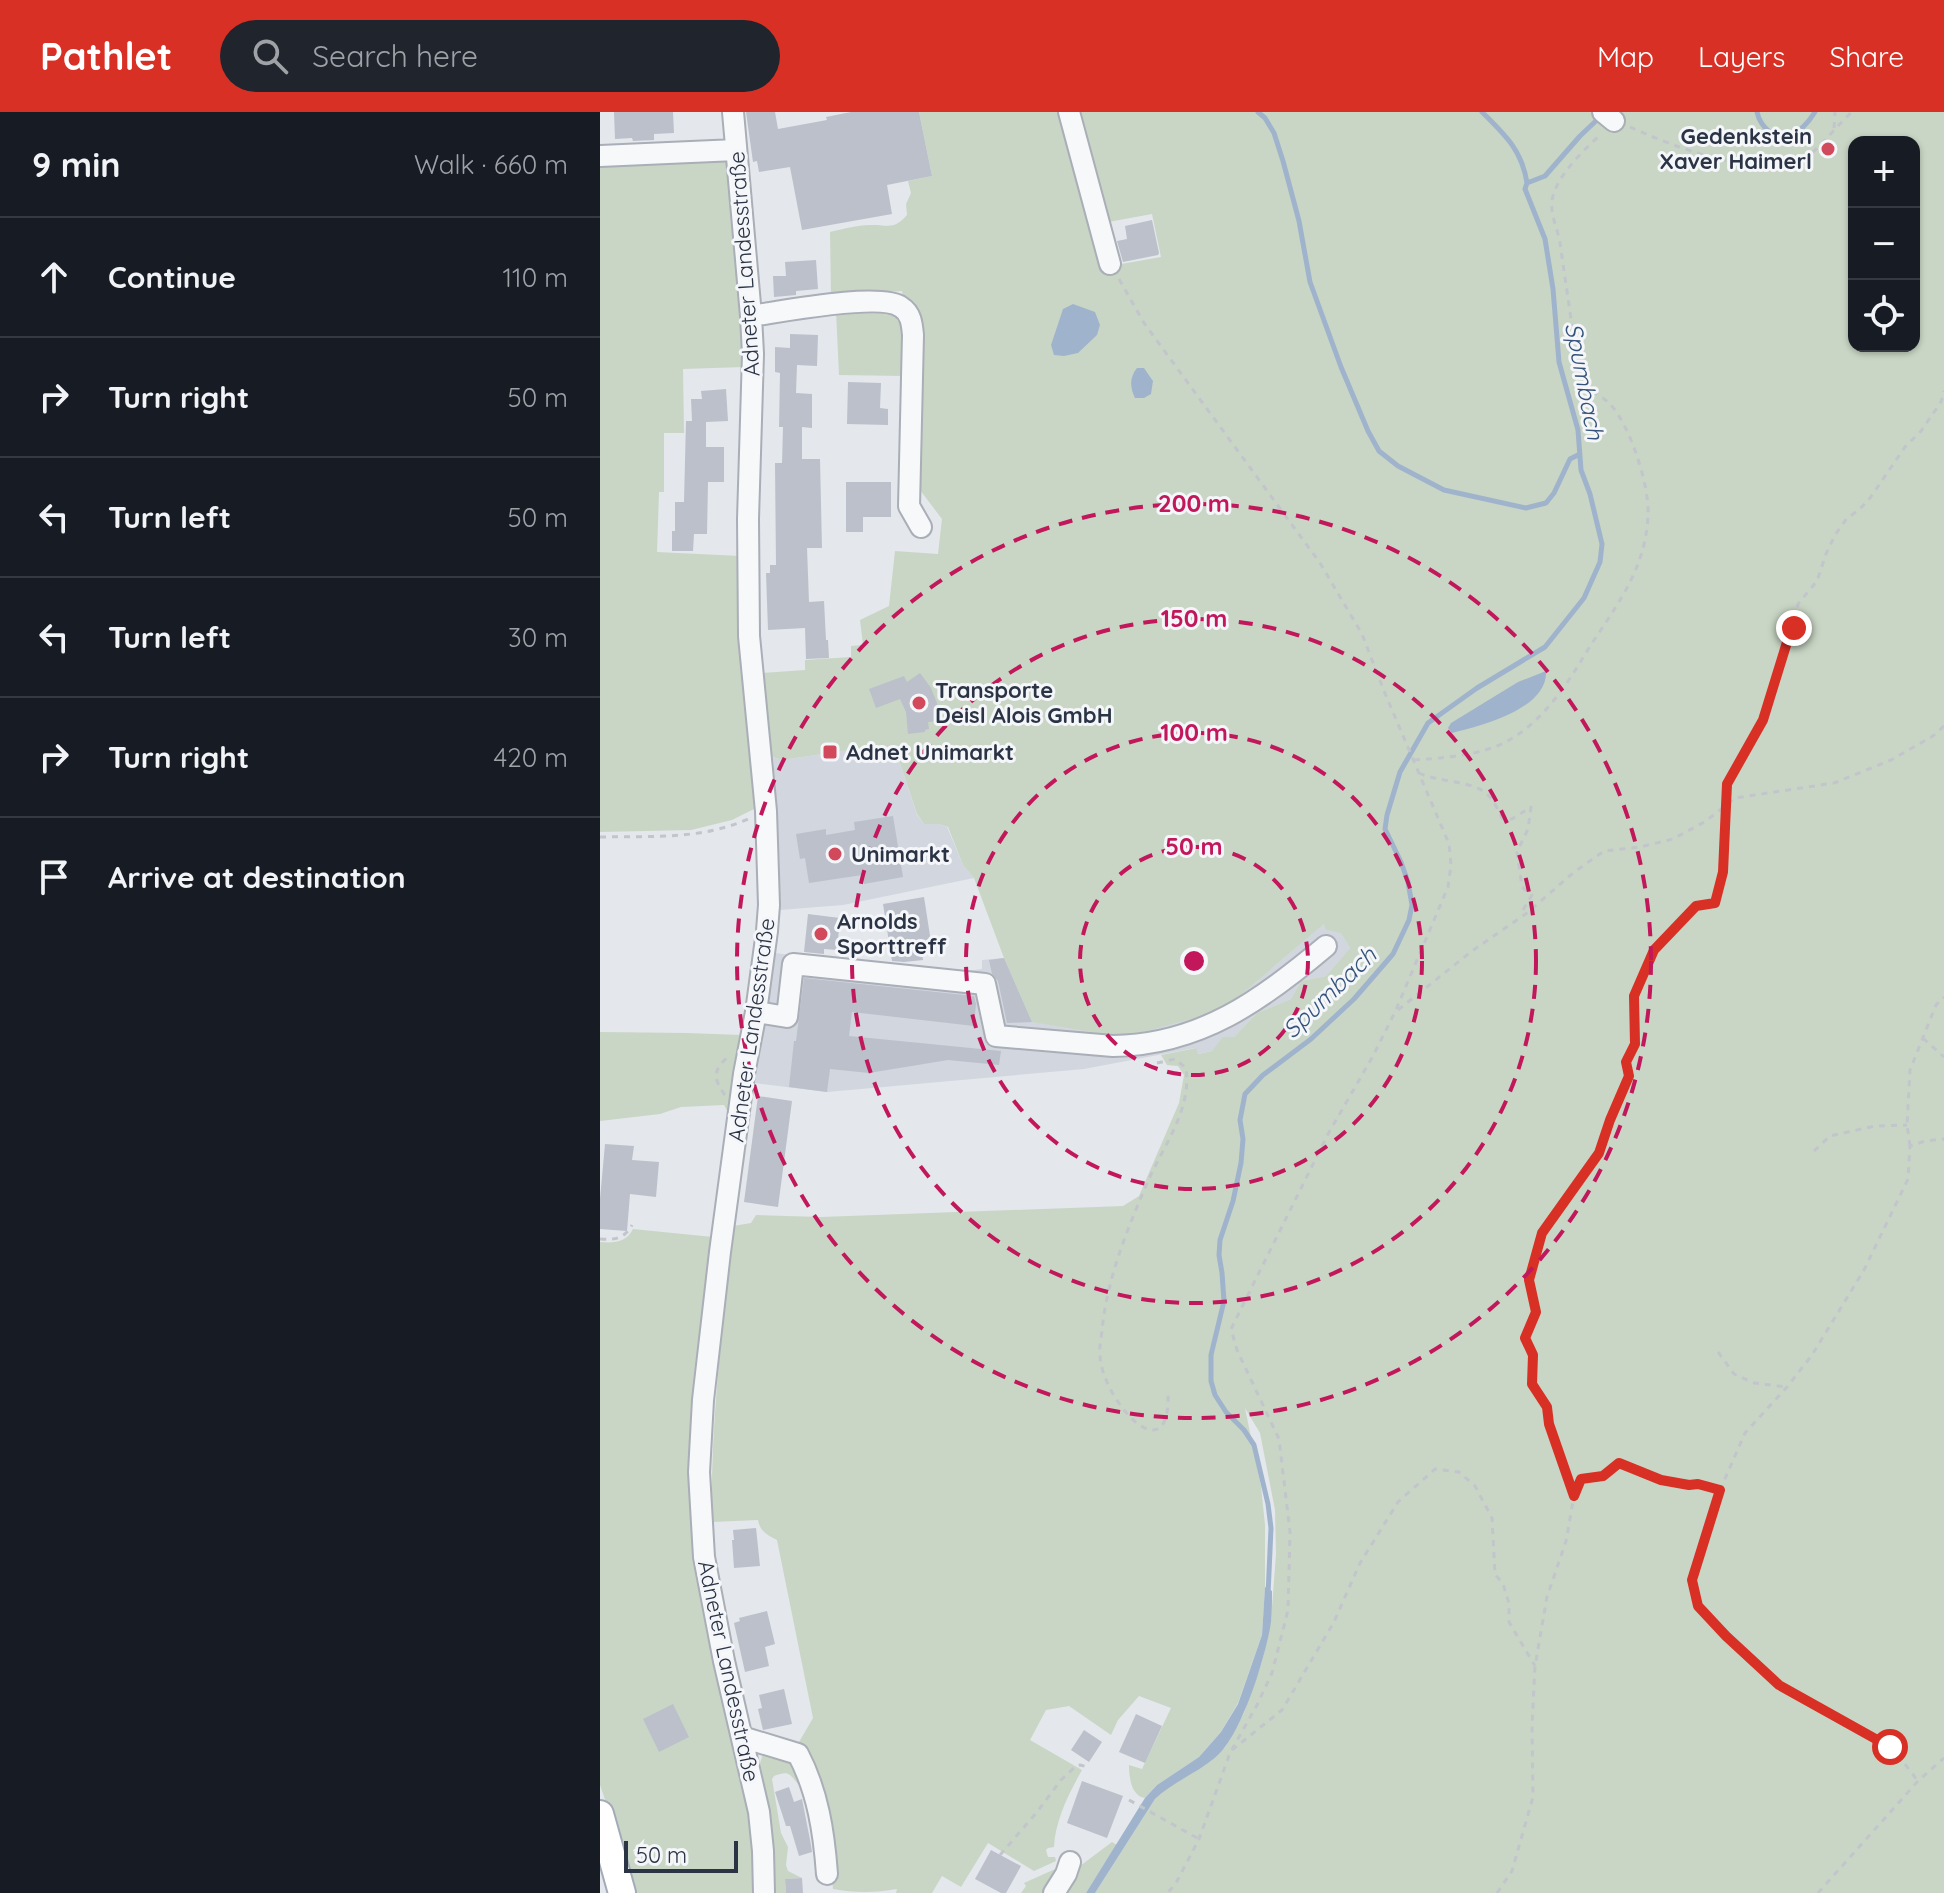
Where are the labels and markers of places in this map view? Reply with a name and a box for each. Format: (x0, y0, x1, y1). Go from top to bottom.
place label: Gedenkstein Xaver Haimerl (1660, 122, 1812, 175)
marker: Gedenkstein Xaver Haimerl (1819, 140, 1837, 158)
place label: Transporte Deisl Alois GmbH (935, 676, 1112, 729)
marker: Transporte Deisl Alois GmbH (910, 694, 928, 712)
place label: Adnet Unimarkt (846, 738, 1014, 766)
marker: Adnet Unimarkt (821, 743, 839, 761)
place label: Unimarkt (851, 840, 950, 868)
marker: Unimarkt (826, 845, 844, 863)
place label: Arnolds Sporttreff (837, 907, 947, 960)
marker: Arnolds Sporttreff (812, 925, 830, 943)
centre of rings (1180, 947, 1208, 975)

